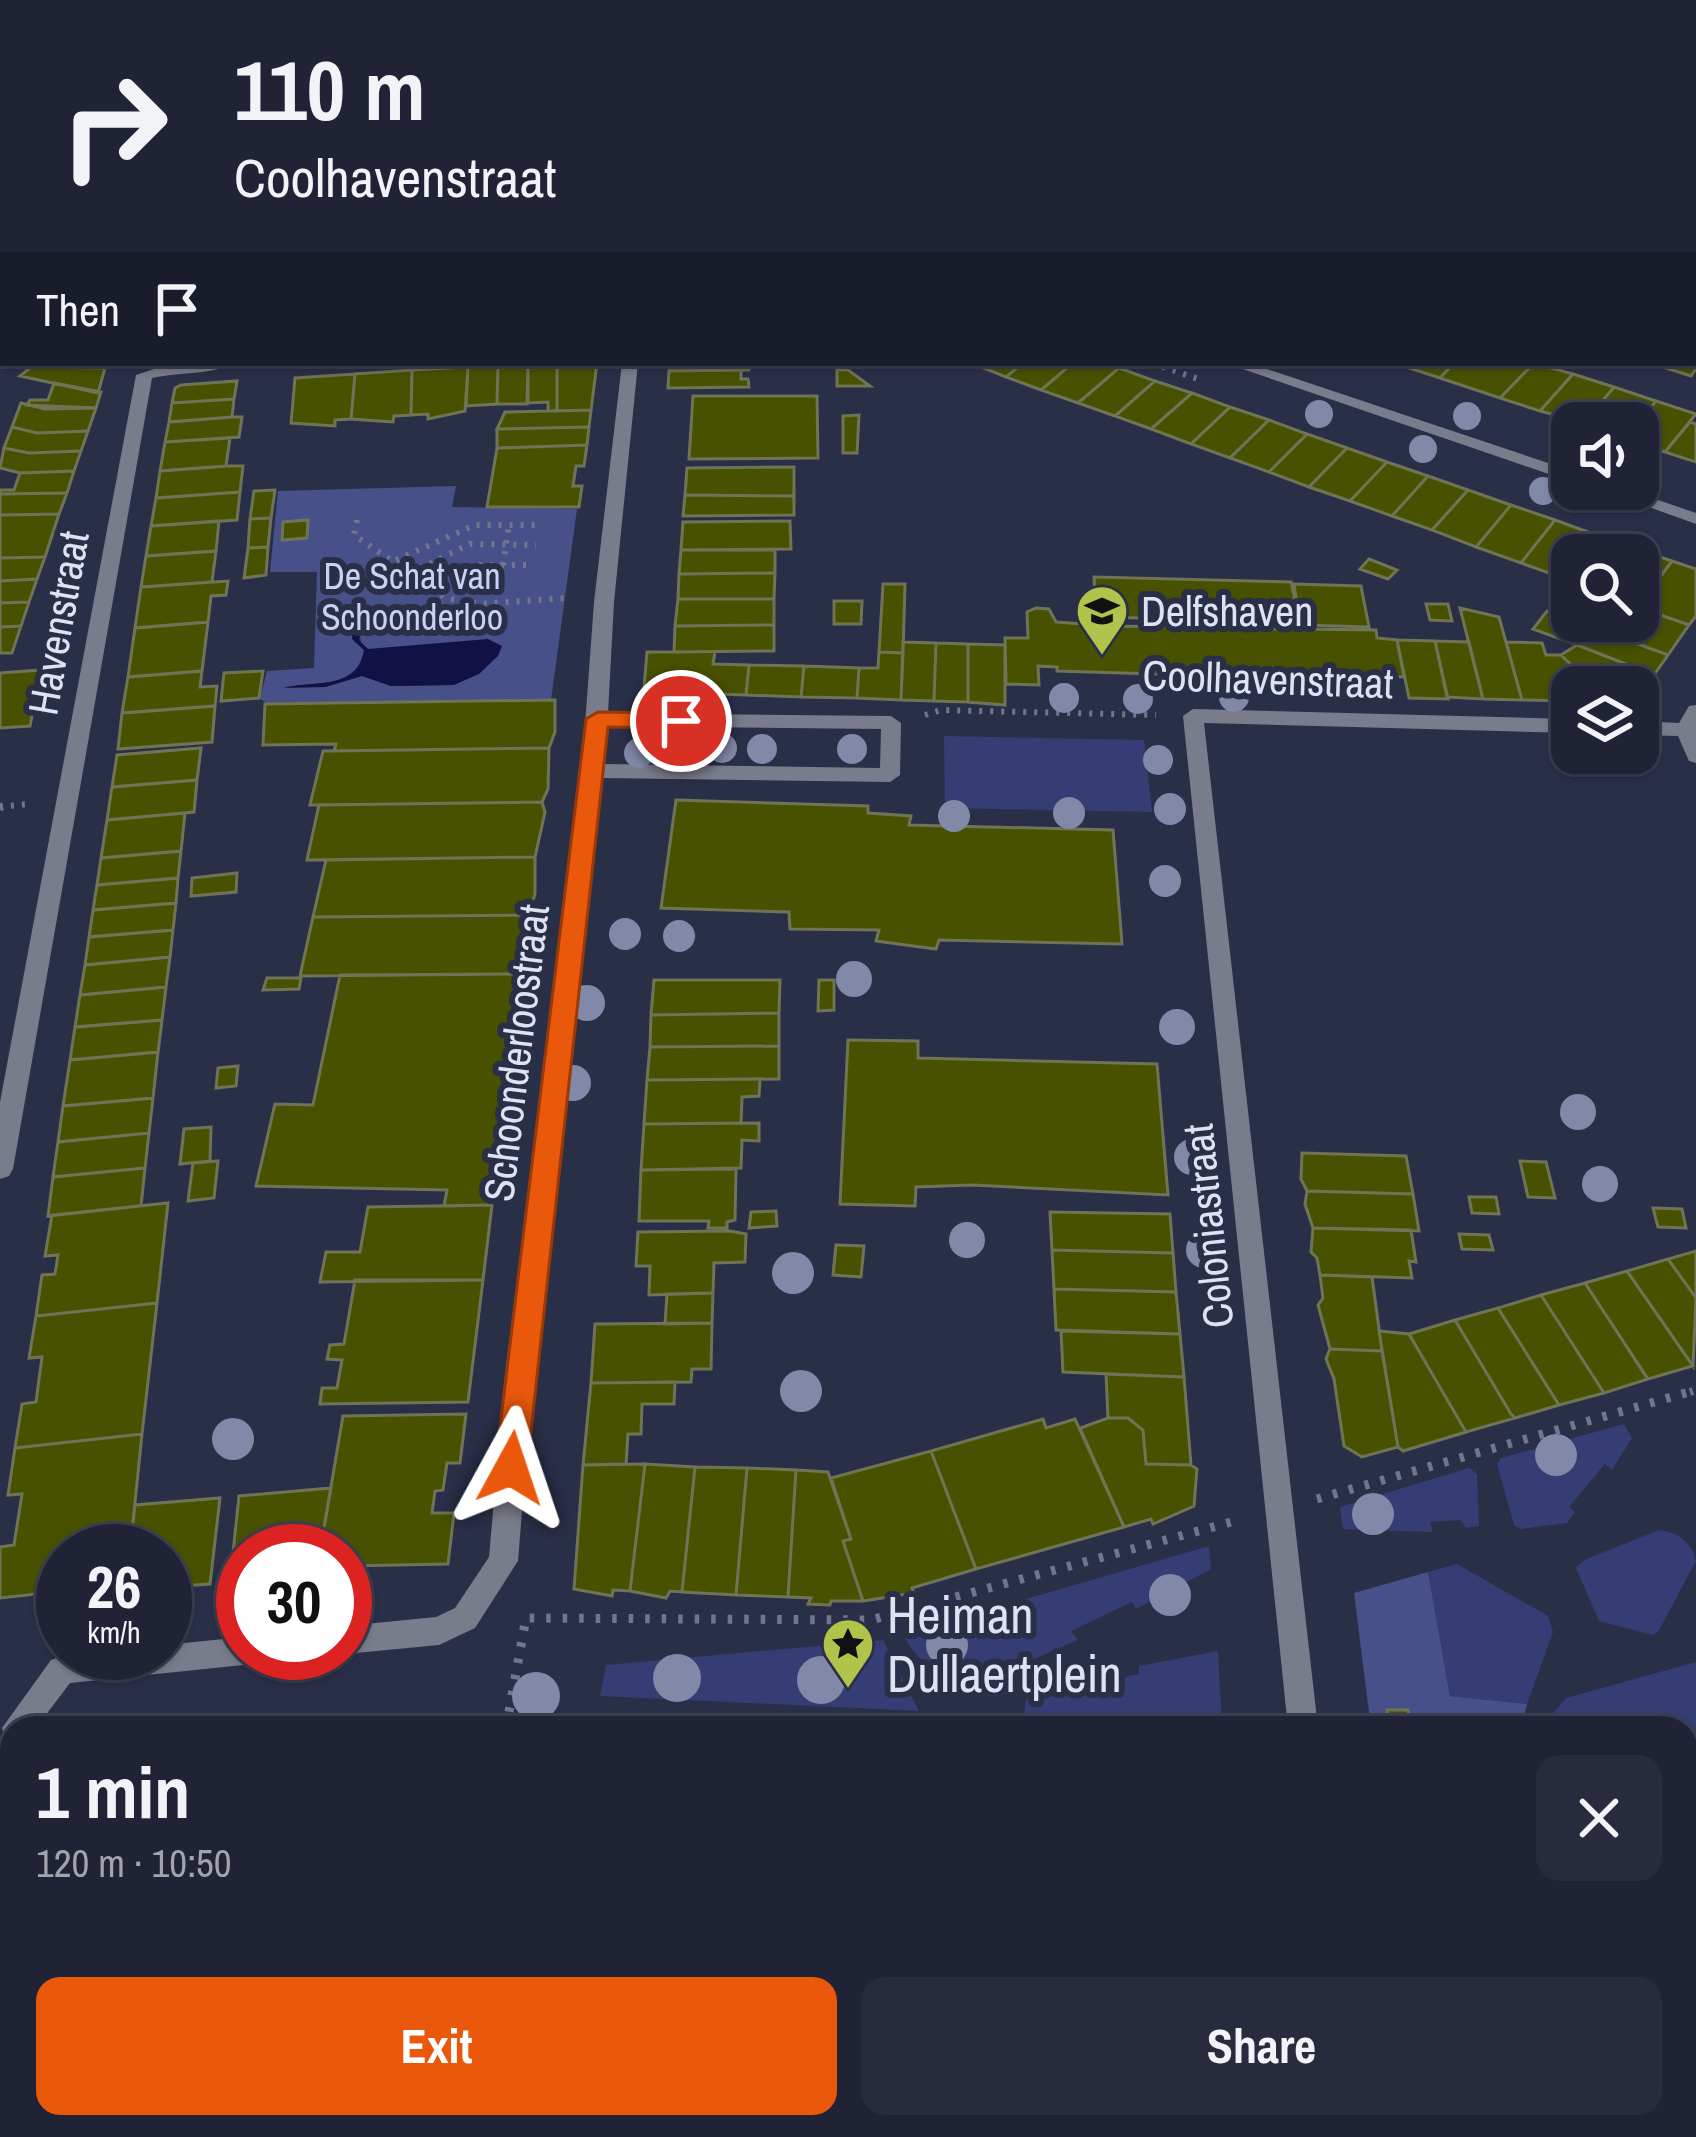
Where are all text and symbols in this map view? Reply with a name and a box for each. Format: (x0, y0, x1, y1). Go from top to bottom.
text: 110 m (234, 33, 426, 146)
icon: right (36, 48, 192, 204)
text: Coolhavenstraat (234, 141, 556, 214)
icon: arrive (144, 276, 210, 342)
text: Then (36, 279, 120, 340)
map controls (1551, 402, 1659, 774)
button: sound (1551, 402, 1659, 510)
street label: Havenstraat (14, 527, 102, 719)
button: search (1551, 534, 1659, 642)
park label: De Schat van Schoonderloo (321, 552, 503, 641)
school or university icon: Delfshaven (1074, 583, 1130, 657)
place label: Delfshaven (1141, 583, 1313, 639)
street label: Coolhavenstraat (1142, 647, 1394, 711)
button: layers (1551, 666, 1659, 774)
pin (630, 670, 732, 772)
icon: arrive (648, 688, 714, 754)
street label: Schoonderloostraat (470, 901, 562, 1205)
street label: Coloniastraat (1169, 1121, 1247, 1331)
position arrow (448, 1405, 574, 1531)
speed limit sign: 30 (216, 1524, 372, 1680)
text: 26 (87, 1546, 141, 1627)
place label: Heiman Dullaertplein (887, 1580, 1122, 1708)
text: km/h (87, 1612, 141, 1652)
place icon: Heiman Dullaertplein (820, 1616, 876, 1690)
text: 1 min (36, 1743, 190, 1840)
button: close (1536, 1755, 1662, 1881)
text: 120 m · 10:50 (36, 1837, 232, 1889)
button: Exit (36, 1977, 837, 2115)
button: Share (861, 1977, 1662, 2115)

